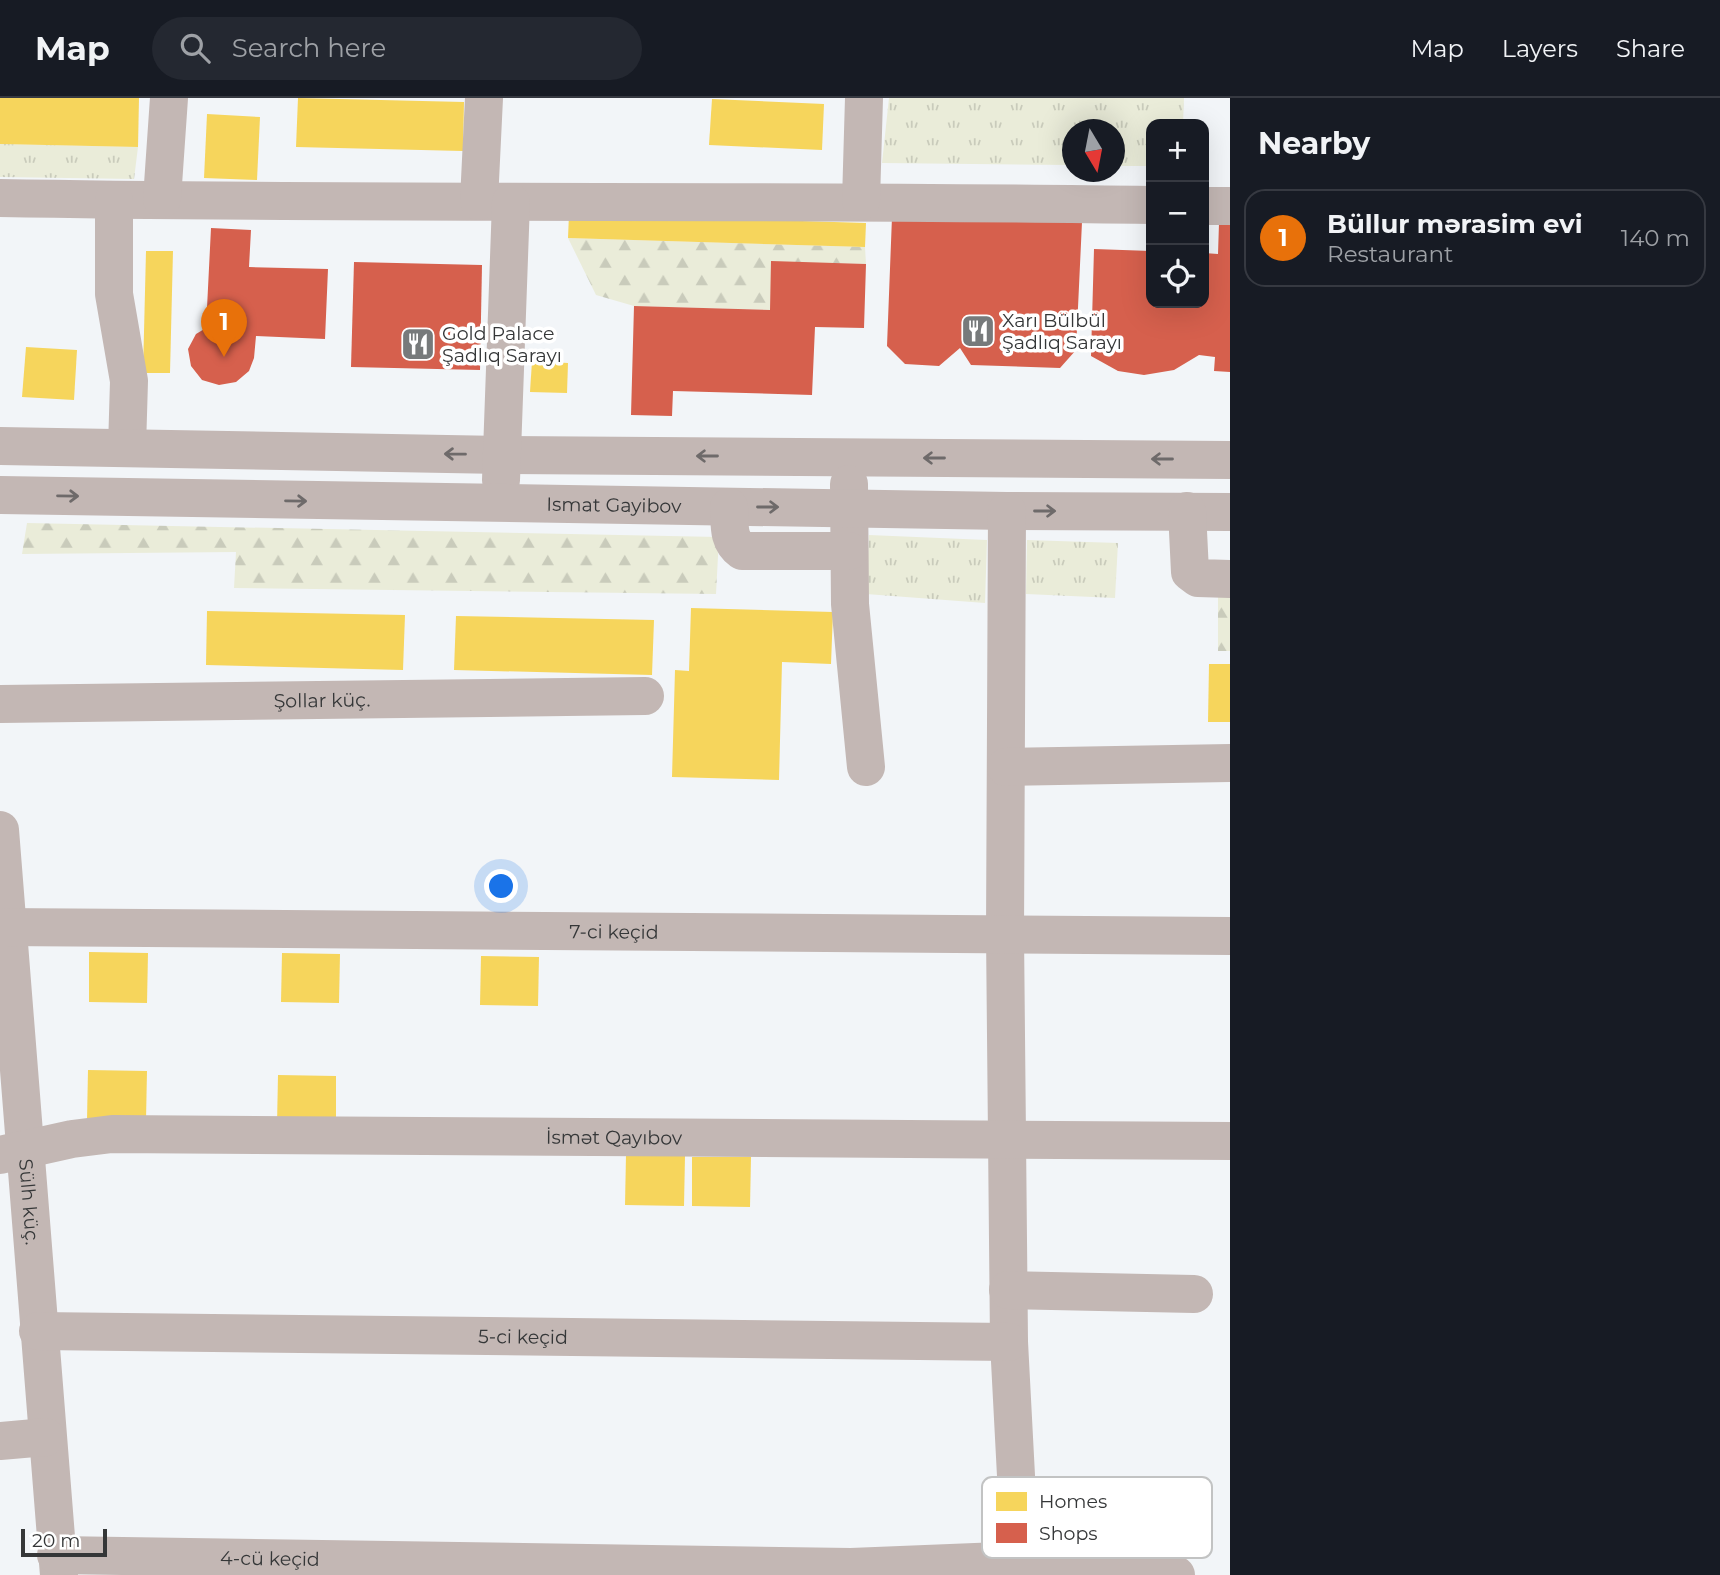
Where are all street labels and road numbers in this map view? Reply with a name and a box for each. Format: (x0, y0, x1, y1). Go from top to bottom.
street label: Ismat Gayibov (546, 493, 682, 518)
street label: Şollar küç. (273, 688, 371, 713)
street label: 7-ci keçid (569, 920, 659, 944)
street label: İsmət Qayıbov (546, 1126, 683, 1150)
street label: Sülh küç. (14, 1158, 44, 1246)
street label: 5-ci keçid (478, 1325, 568, 1349)
street label: 4-cü keçid (220, 1546, 320, 1571)

